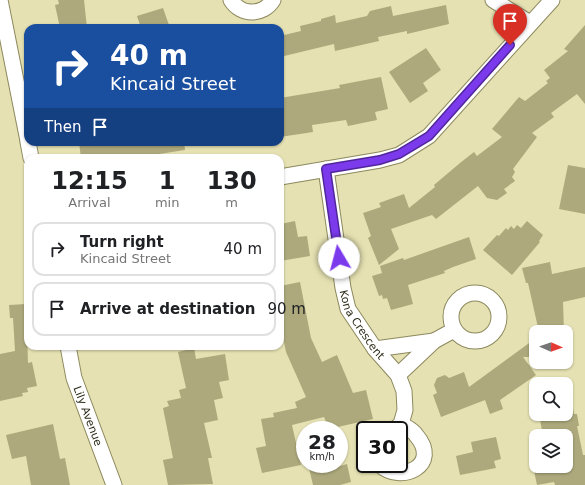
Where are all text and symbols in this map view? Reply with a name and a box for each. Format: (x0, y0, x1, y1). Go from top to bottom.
pin (493, 4, 527, 45)
icon: arrive (499, 10, 521, 32)
text: 40 m (110, 39, 188, 72)
icon: right (44, 40, 96, 92)
text: Kincaid Street (110, 73, 236, 94)
icon: arrive (89, 116, 111, 138)
text: Then (44, 118, 81, 136)
text: 12:15 (51, 167, 128, 195)
text: 1 (159, 167, 175, 195)
text: 130 (207, 167, 257, 195)
text: Arrival (68, 195, 111, 210)
text: min (155, 195, 179, 210)
text: m (225, 195, 238, 210)
text: Turn right (80, 233, 164, 251)
position arrow (318, 237, 360, 279)
icon: right (46, 238, 68, 260)
text: 40 m (224, 240, 262, 258)
text: Kincaid Street (80, 251, 171, 266)
street label: Kona Crescent (337, 289, 388, 362)
icon: arrive (46, 298, 68, 320)
text: Arrive at destination (80, 300, 255, 318)
text: 90 m (267, 300, 306, 318)
north arrow (529, 325, 573, 369)
map controls (529, 325, 573, 473)
button: search (529, 377, 573, 421)
street label: Lily Avenue (71, 384, 105, 448)
speed limit sign: 30 (356, 421, 408, 473)
button: layers (529, 429, 573, 473)
text: 28 (308, 430, 336, 454)
text: km/h (309, 451, 335, 462)

